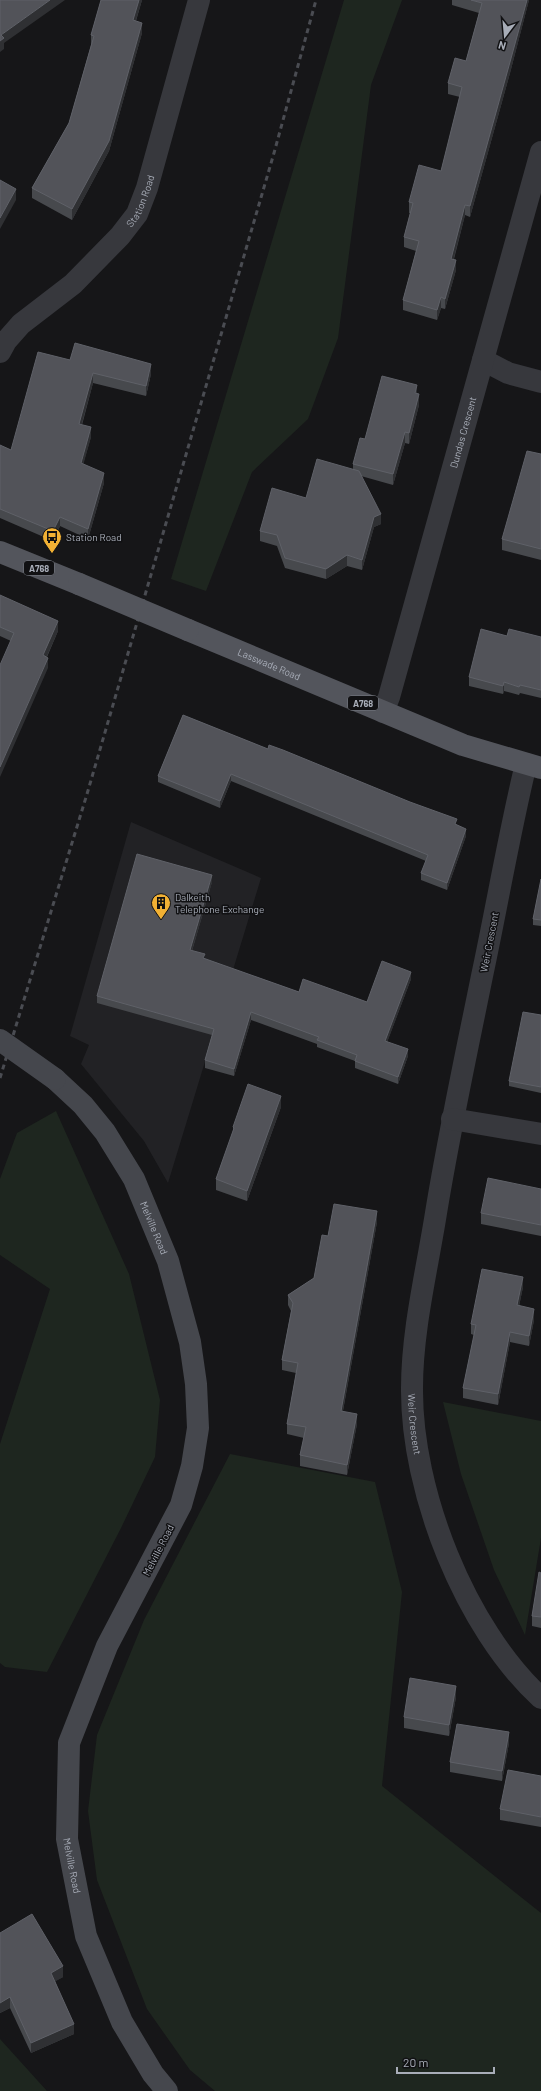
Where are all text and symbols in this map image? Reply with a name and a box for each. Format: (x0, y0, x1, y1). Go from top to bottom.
north arrow (485, 16, 525, 56)
text: N (497, 39, 507, 53)
street label: Station Road (123, 174, 156, 229)
street label: Dundas Crescent (447, 395, 479, 469)
bus stop icon: Station Road (41, 526, 63, 554)
place label: Station Road (66, 531, 122, 543)
road number: A768 (24, 561, 54, 575)
street label: Lasswade Road (236, 645, 302, 682)
road number: A768 (348, 696, 378, 710)
place label: Dalkeith Telephone Exchange (175, 891, 264, 915)
building icon: Dalkeith Telephone Exchange (150, 892, 172, 920)
street label: Weir Crescent (477, 911, 501, 973)
street label: Melville Road (138, 1199, 171, 1256)
street label: Weir Crescent (406, 1393, 424, 1456)
street label: Melville Road (140, 1522, 176, 1578)
street label: Melville Road (61, 1837, 84, 1894)
scale bar (397, 2049, 494, 2075)
text: 20 m (403, 2055, 429, 2069)

